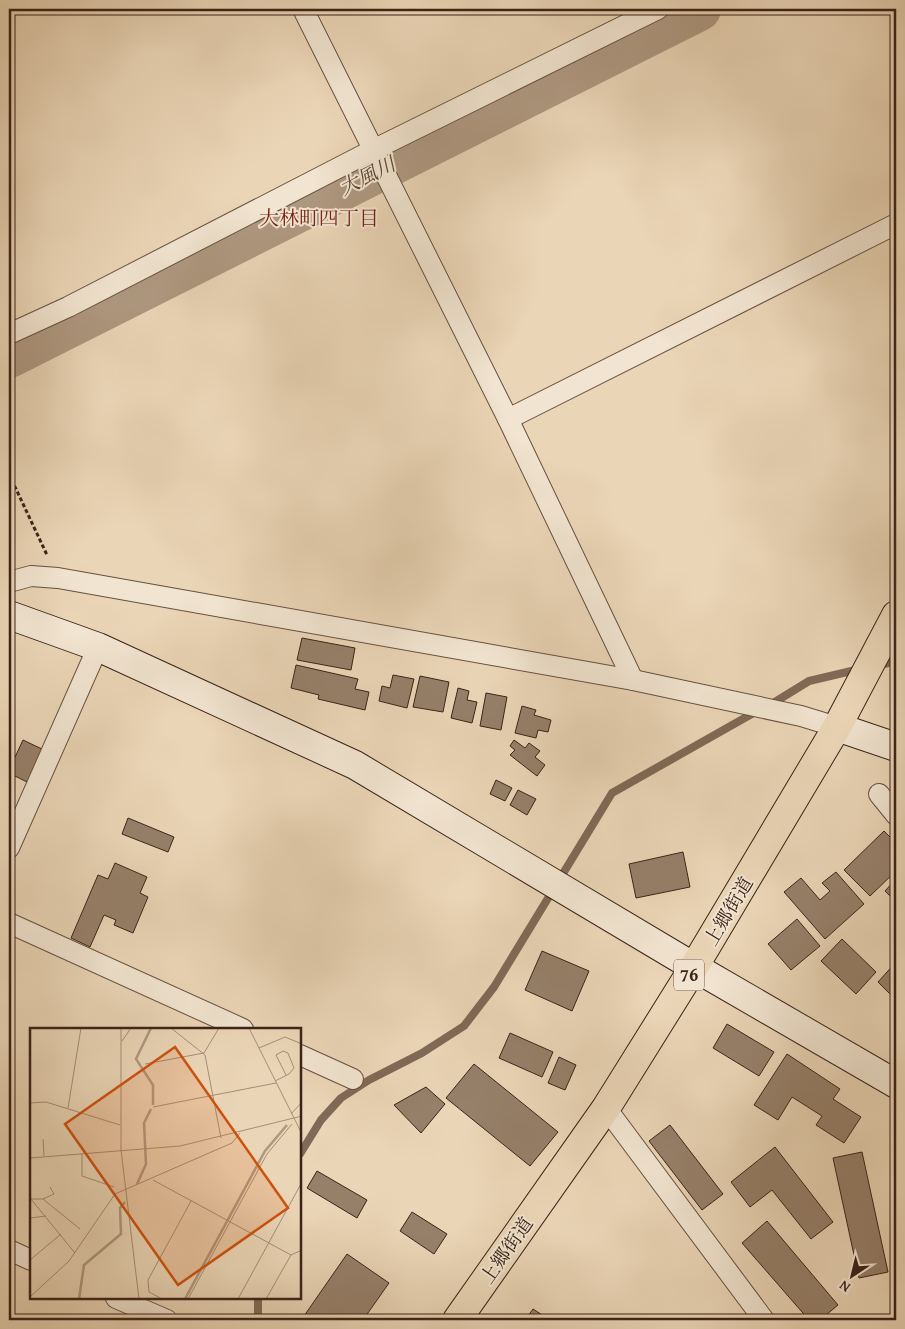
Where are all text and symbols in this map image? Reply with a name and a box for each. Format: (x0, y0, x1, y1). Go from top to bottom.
water label: 大風川 (333, 148, 402, 202)
district label: 大林町四丁目 (259, 203, 379, 232)
street label: 上郷街道 (696, 871, 760, 951)
road number: 76 (674, 960, 704, 990)
inset map (30, 1028, 301, 1299)
street label: 上郷街道 (473, 1211, 539, 1289)
north arrow (828, 1252, 878, 1302)
text: N (834, 1275, 854, 1298)

